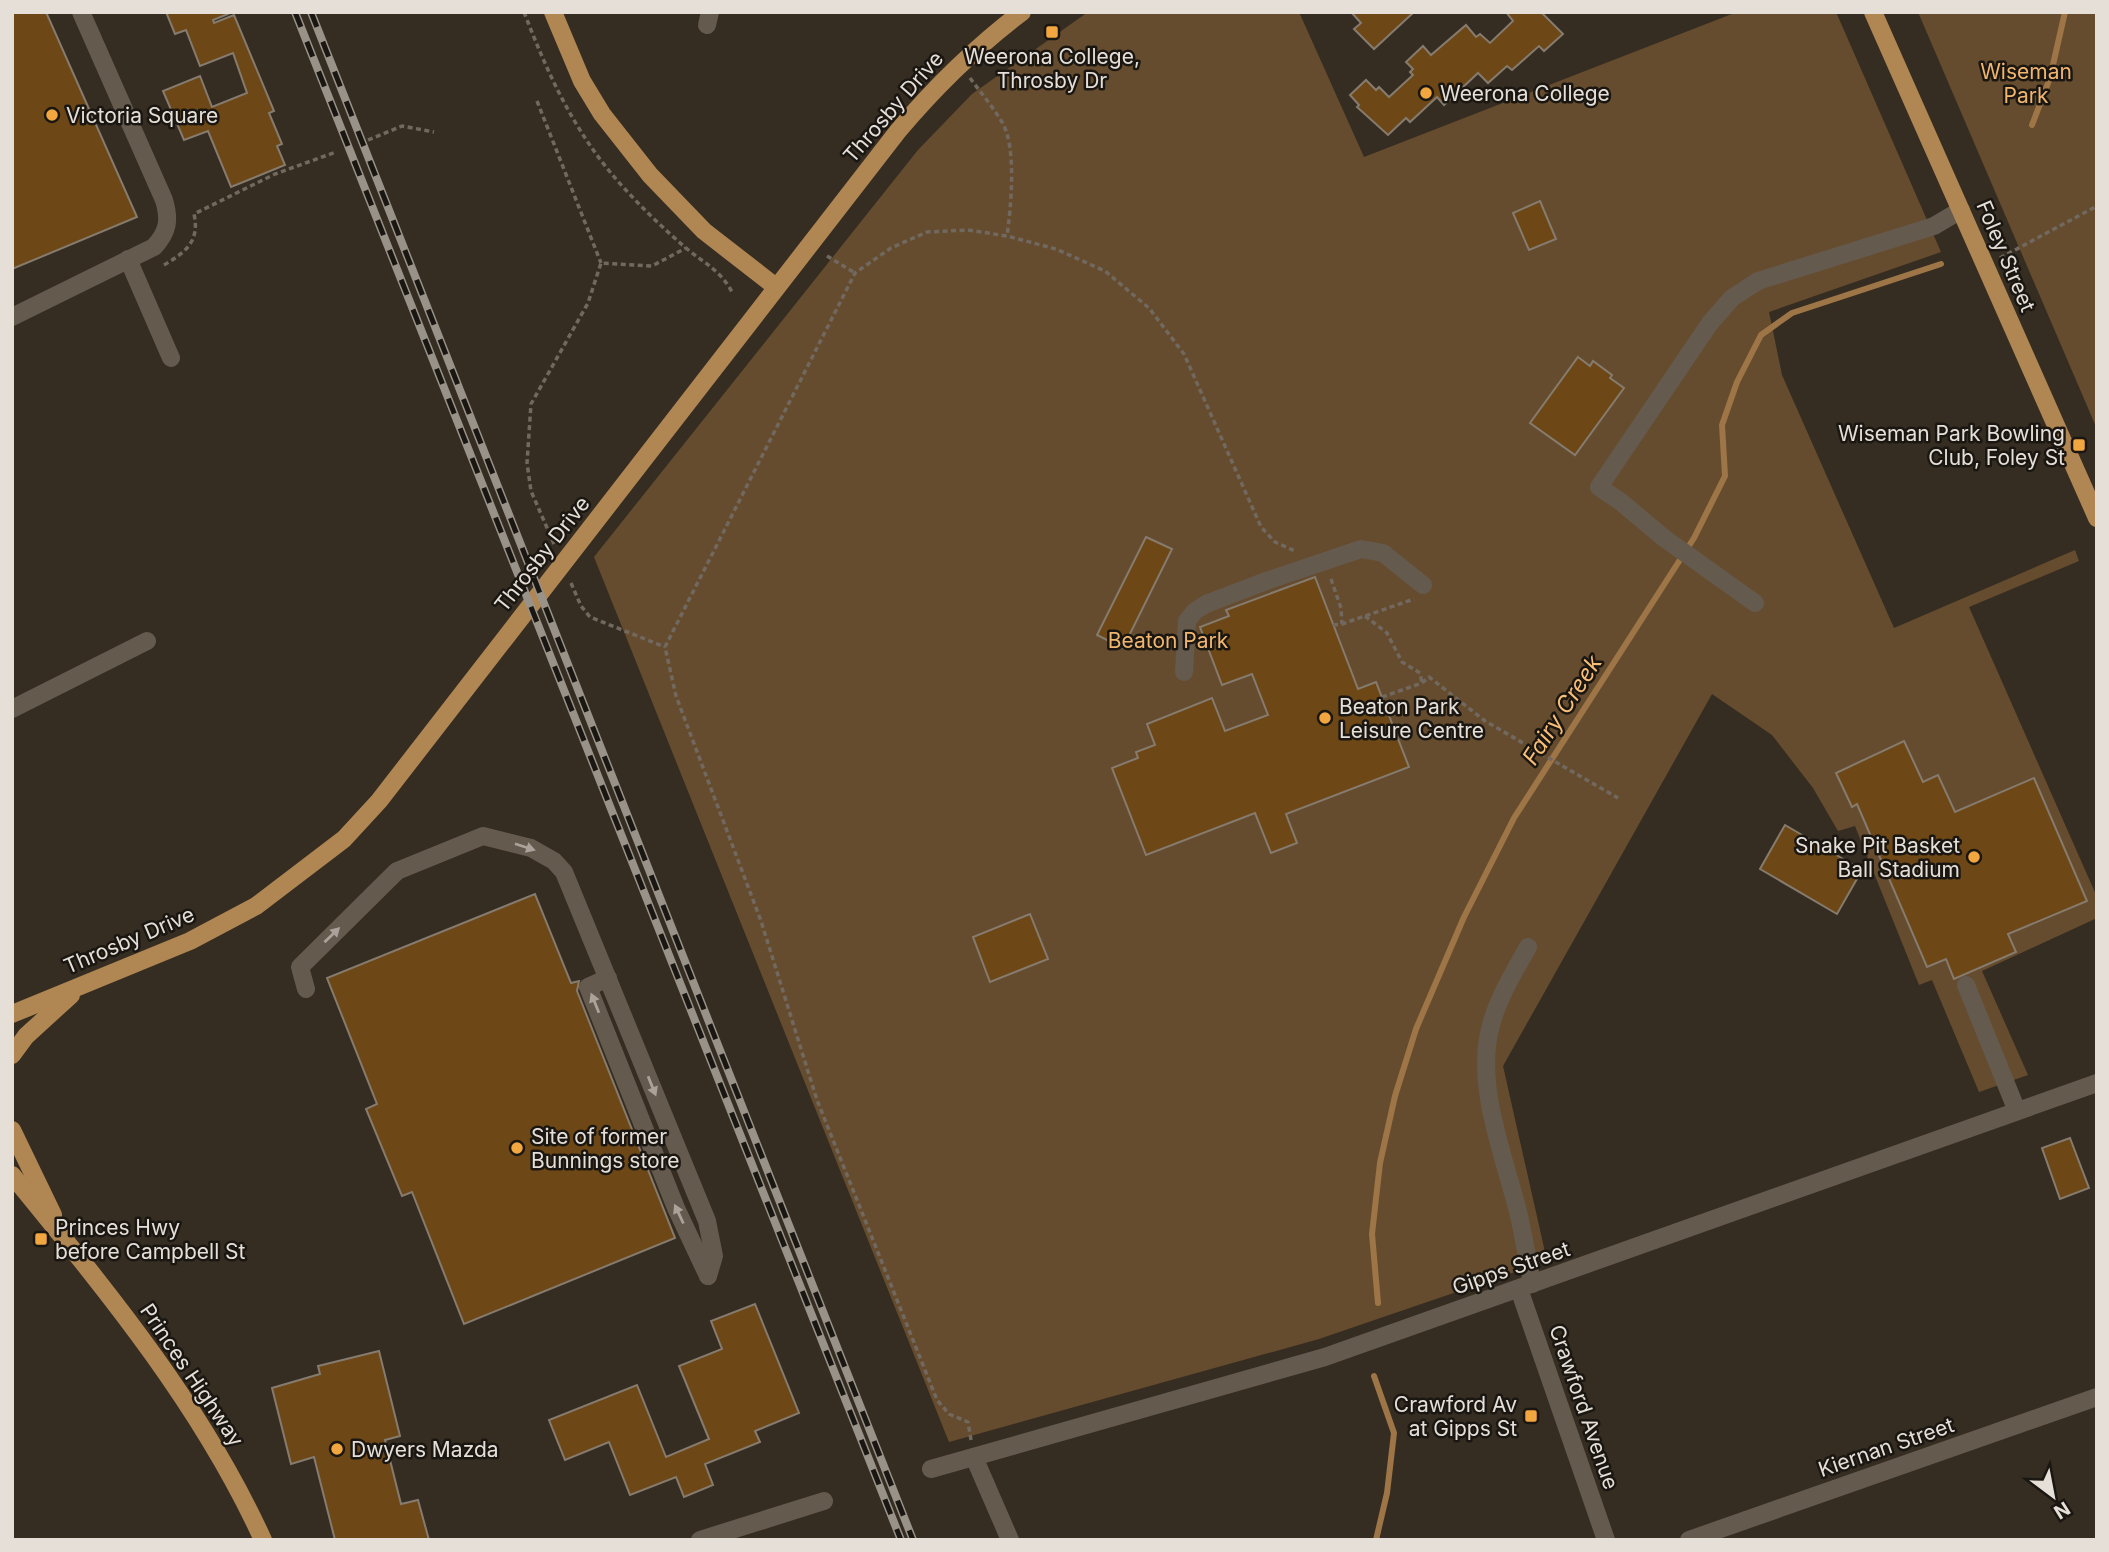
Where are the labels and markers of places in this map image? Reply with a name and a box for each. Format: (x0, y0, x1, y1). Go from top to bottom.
marker: Weerona College, Throsby Dr (1044, 24, 1060, 40)
place label: Weerona College, Throsby Dr (964, 44, 1140, 93)
place label: Weerona College (1440, 81, 1610, 106)
marker: Weerona College (1418, 85, 1434, 101)
place label: Victoria Square (66, 103, 218, 128)
marker: Victoria Square (44, 107, 60, 123)
place label: Wiseman Park Bowling Club, Foley St (1838, 421, 2065, 470)
marker: Wiseman Park Bowling Club, Foley St (2071, 437, 2087, 453)
place label: Beaton Park Leisure Centre (1339, 694, 1484, 743)
marker: Beaton Park Leisure Centre (1317, 710, 1333, 726)
place label: Snake Pit Basket Ball Stadium (1795, 833, 1960, 882)
marker: Snake Pit Basket Ball Stadium (1966, 849, 1982, 865)
place label: Site of former Bunnings store (531, 1124, 679, 1173)
marker: Site of former Bunnings store (509, 1140, 525, 1156)
place label: Princes Hwy before Campbell St (55, 1215, 246, 1264)
marker: Princes Hwy before Campbell St (33, 1231, 49, 1247)
place label: Crawford Av at Gipps St (1394, 1392, 1517, 1441)
marker: Crawford Av at Gipps St (1523, 1408, 1539, 1424)
place label: Dwyers Mazda (351, 1437, 499, 1462)
marker: Dwyers Mazda (329, 1441, 345, 1457)

